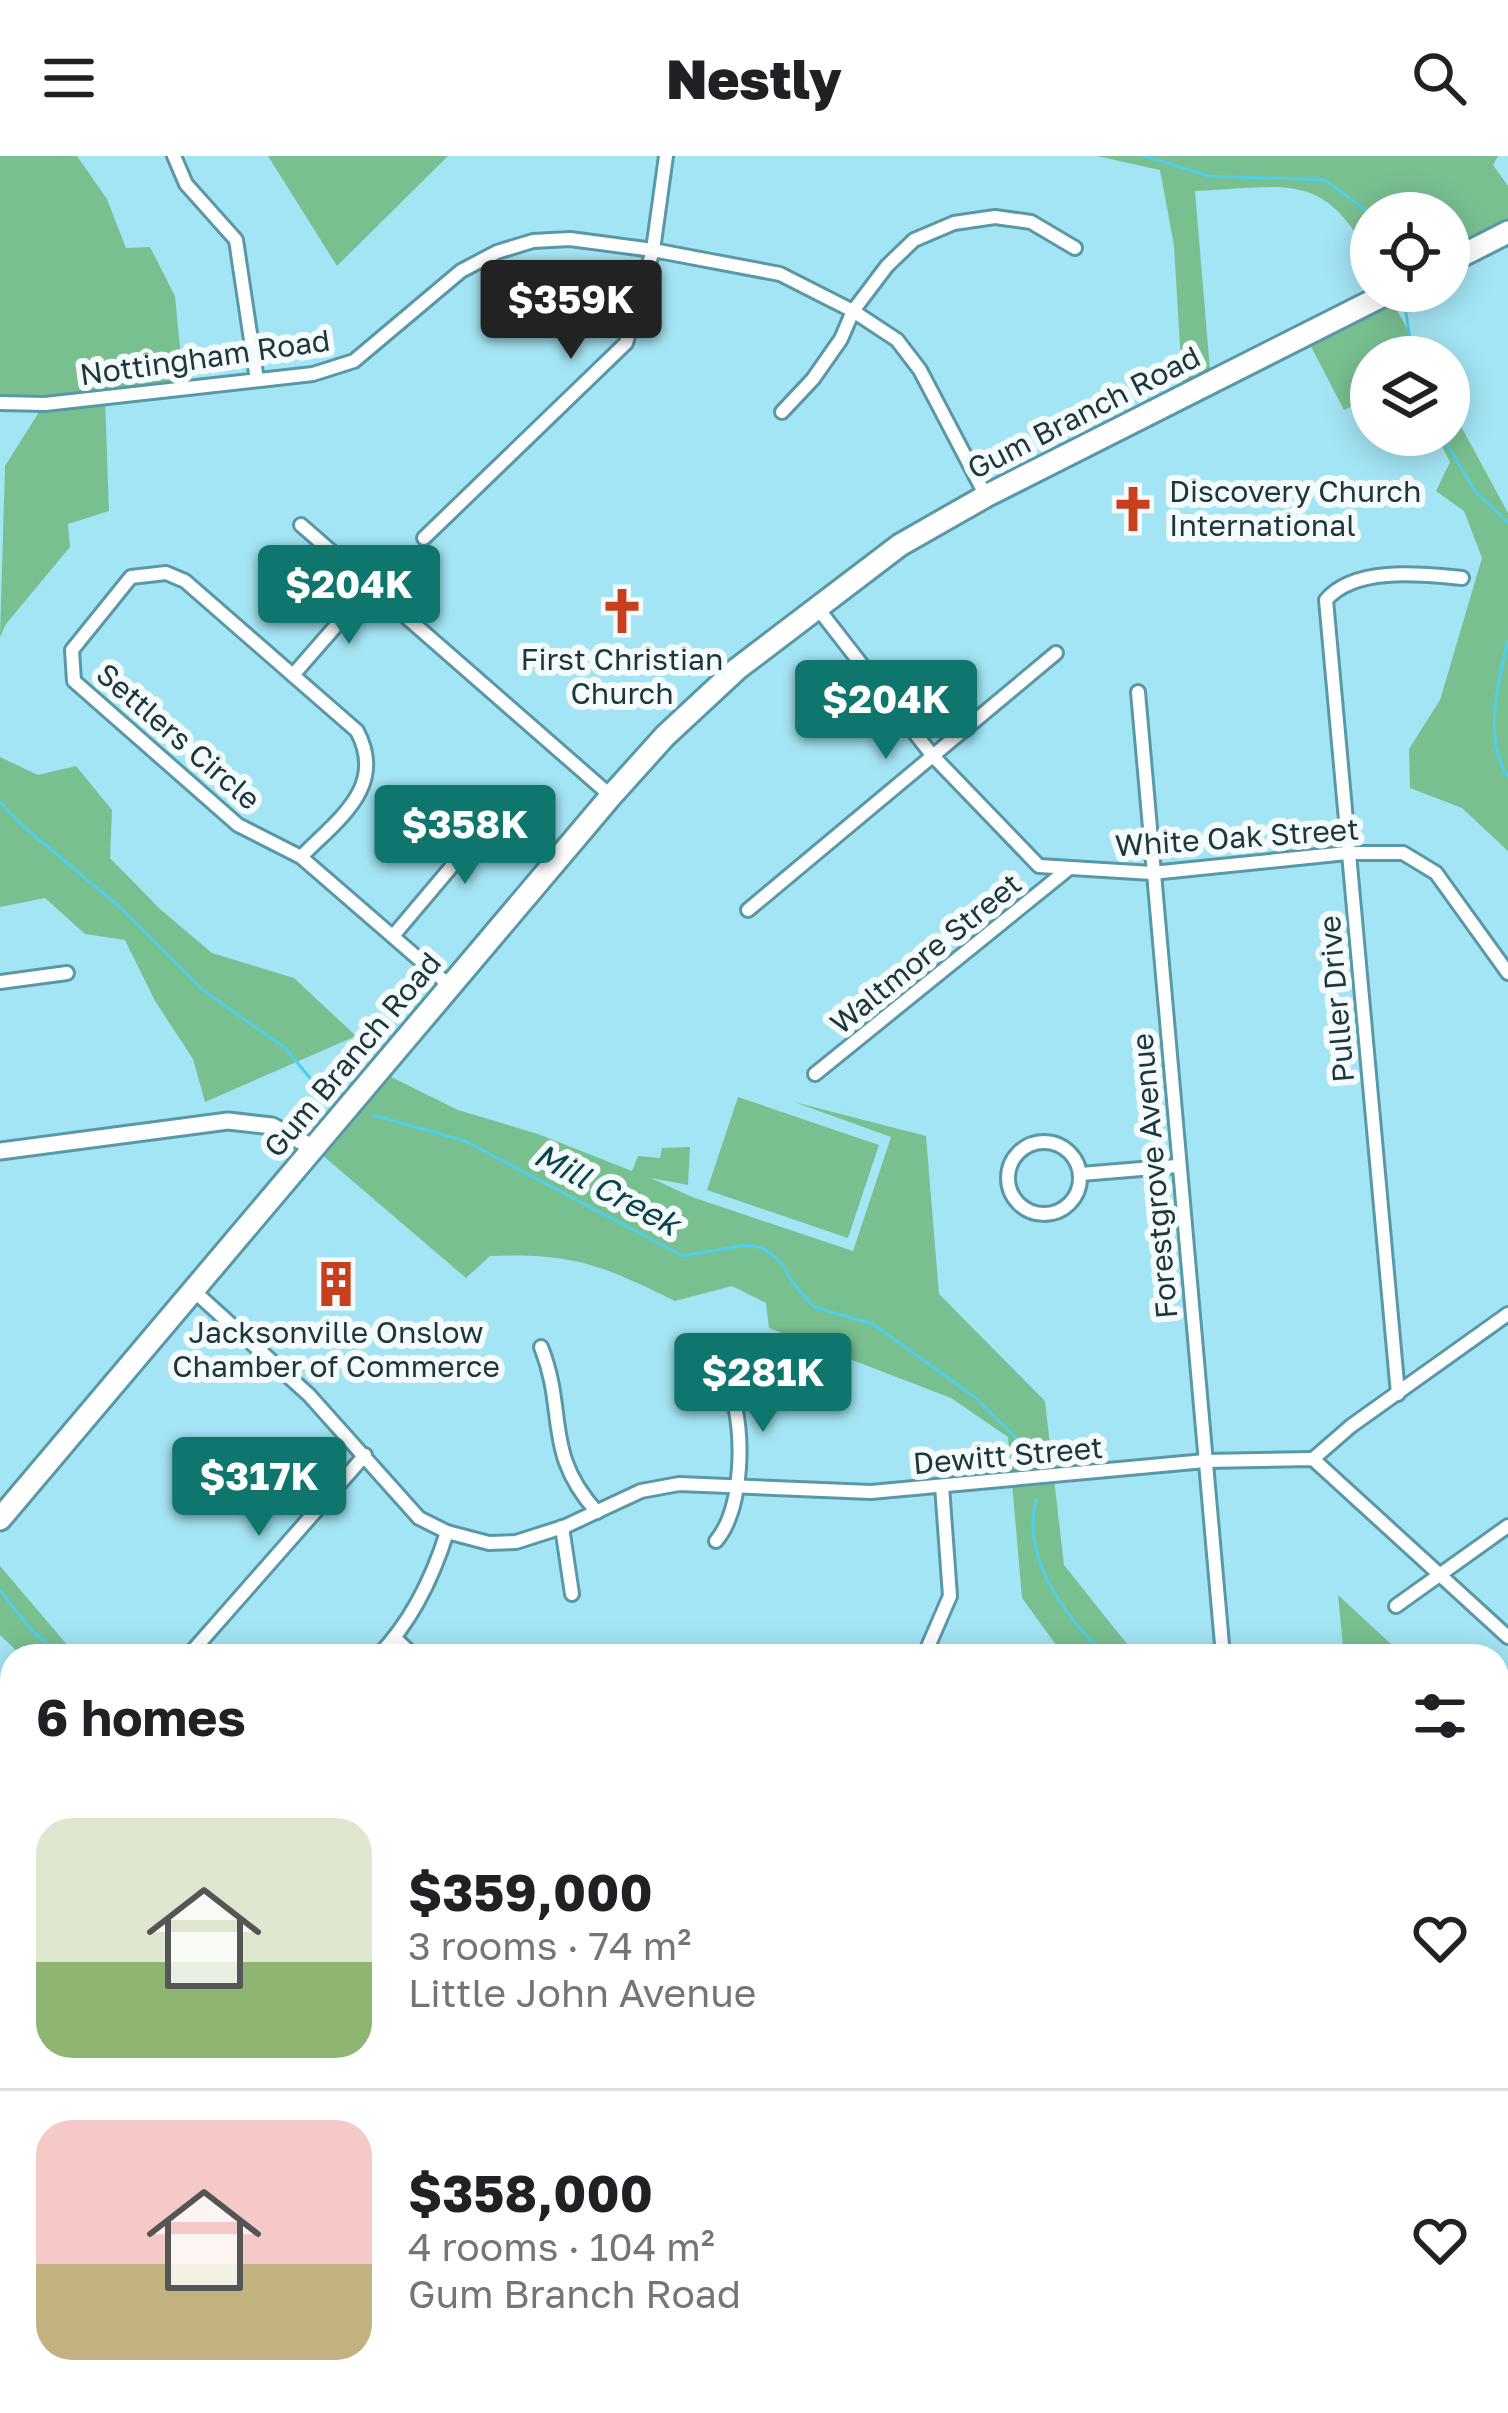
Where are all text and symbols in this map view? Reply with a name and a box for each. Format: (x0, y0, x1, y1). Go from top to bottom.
icon: menu (36, 45, 102, 111)
icon: search (1406, 45, 1472, 111)
text: Nestly (666, 46, 842, 111)
map controls (1350, 192, 1470, 456)
button: locate (1350, 192, 1470, 312)
pin: $359K (487, 260, 655, 362)
text: $359K (508, 275, 634, 322)
street label: Nottingham Road (77, 322, 332, 392)
button: layers (1350, 336, 1470, 456)
street label: Gum Branch Road (961, 338, 1206, 486)
place label: Discovery Church International (1169, 473, 1421, 543)
church icon: Discovery Church International (1108, 484, 1158, 534)
pin: $204K (265, 545, 433, 647)
text: $204K (285, 560, 413, 607)
church icon: First Christian Church (597, 586, 647, 636)
place label: First Christian Church (521, 641, 723, 711)
street label: Settlers Circle (89, 655, 268, 817)
pin: $204K (802, 660, 970, 762)
text: $204K (822, 675, 950, 722)
pin: $358K (381, 785, 549, 887)
text: $358K (402, 800, 528, 847)
street label: White Oak Street (1114, 811, 1360, 863)
street label: Waltmore Street (823, 865, 1028, 1041)
street label: Puller Drive (1311, 914, 1361, 1084)
street label: Gum Branch Road (256, 945, 448, 1164)
street label: Forestgrove Avenue (1124, 1032, 1184, 1320)
water label: Mill Creek (528, 1134, 689, 1245)
building icon: Jacksonville Onslow Chamber of Commerce (311, 1259, 361, 1309)
place label: Jacksonville Onslow Chamber of Commerce (172, 1314, 500, 1384)
pin: $281K (679, 1333, 847, 1435)
text: $281K (701, 1348, 825, 1395)
street label: Dewitt Street (911, 1429, 1104, 1481)
pin: $317K (175, 1437, 343, 1539)
text: $317K (199, 1452, 319, 1499)
icon: filters (1407, 1683, 1473, 1749)
text: 6 homes (36, 1686, 246, 1747)
text: $359,000 (408, 1861, 653, 1922)
icon: home (132, 1866, 276, 2010)
icon: heart (1407, 1905, 1473, 1971)
text: 3 rooms · 74 m² (408, 1922, 691, 1969)
text: Little John Avenue (408, 1969, 756, 2016)
text: $358,000 (408, 2162, 653, 2223)
icon: home (132, 2168, 276, 2312)
icon: heart (1407, 2207, 1473, 2273)
text: 4 rooms · 104 m² (408, 2223, 715, 2270)
text: Gum Branch Road (408, 2270, 741, 2317)

